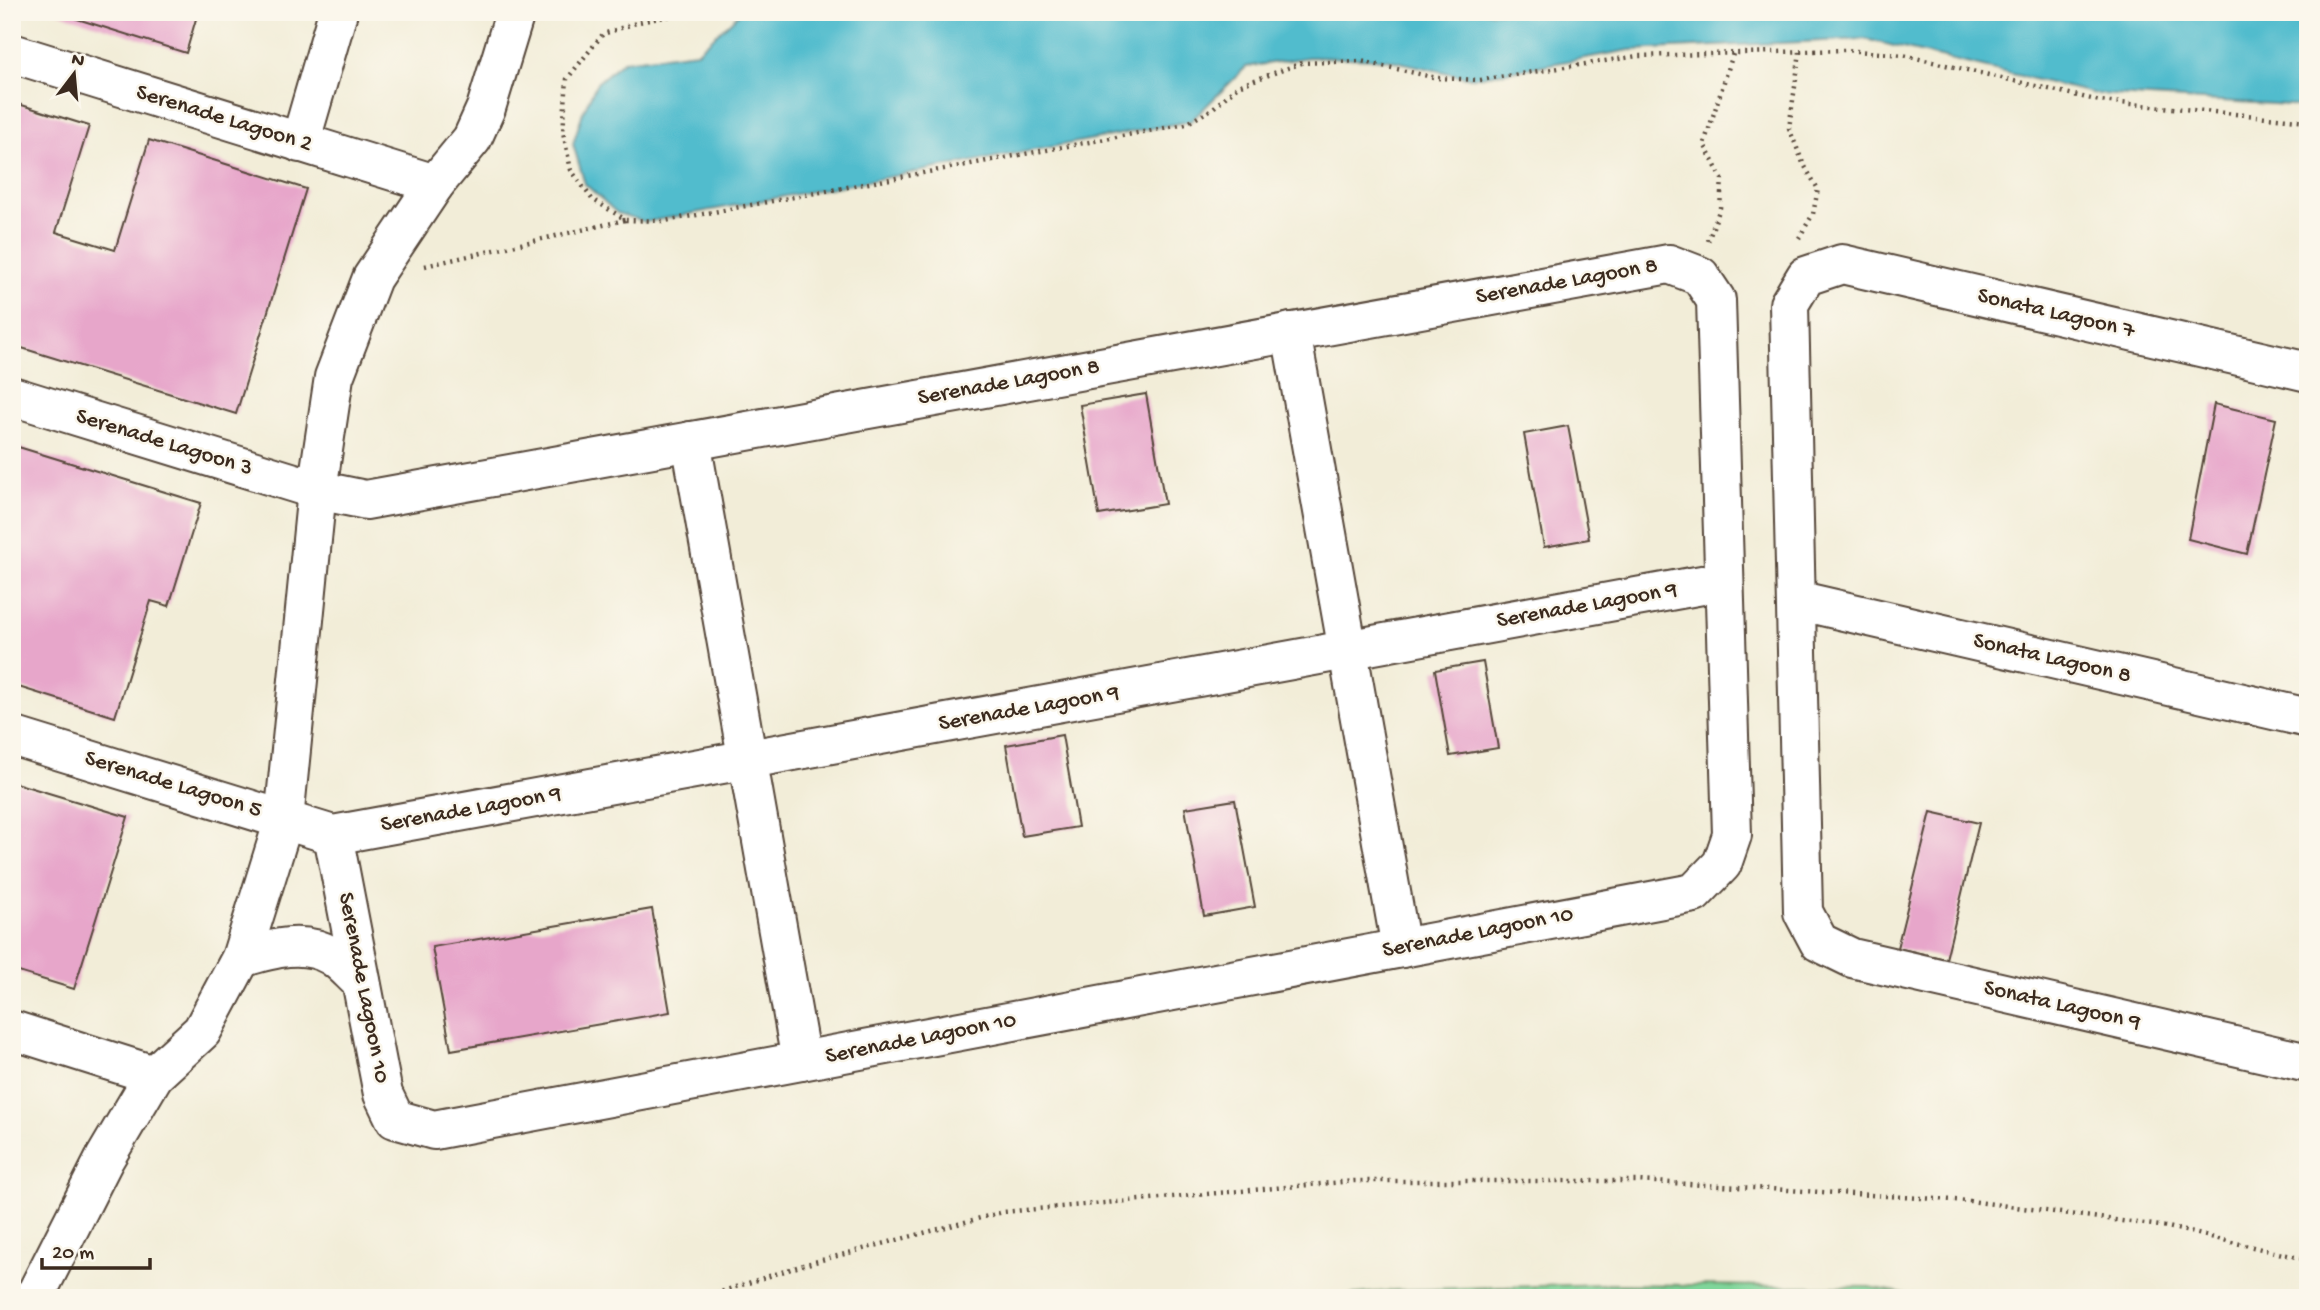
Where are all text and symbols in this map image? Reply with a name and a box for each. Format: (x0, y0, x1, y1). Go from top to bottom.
north arrow (38, 38, 108, 108)
text: N (69, 48, 87, 74)
street label: Serenade Lagoon 2 (133, 79, 315, 159)
street label: Serenade Lagoon 8 (1474, 253, 1660, 311)
street label: Sonata Lagoon 7 (1975, 283, 2138, 345)
street label: Serenade Lagoon 8 (916, 354, 1102, 412)
street label: Serenade Lagoon 3 (72, 403, 256, 483)
street label: Serenade Lagoon 9 (1494, 577, 1680, 635)
street label: Sonata Lagoon 8 (1971, 628, 2133, 690)
street label: Serenade Lagoon 9 (936, 680, 1122, 738)
street label: Serenade Lagoon 5 (81, 745, 265, 825)
street label: Serenade Lagoon 9 (378, 781, 564, 839)
street label: Serenade Lagoon 10 (331, 890, 395, 1086)
street label: Serenade Lagoon 10 (1380, 901, 1576, 965)
street label: Sonata Lagoon 9 (1981, 975, 2143, 1037)
street label: Serenade Lagoon 10 (823, 1007, 1019, 1071)
scale bar (42, 1226, 150, 1270)
text: 20 m (52, 1242, 94, 1267)

